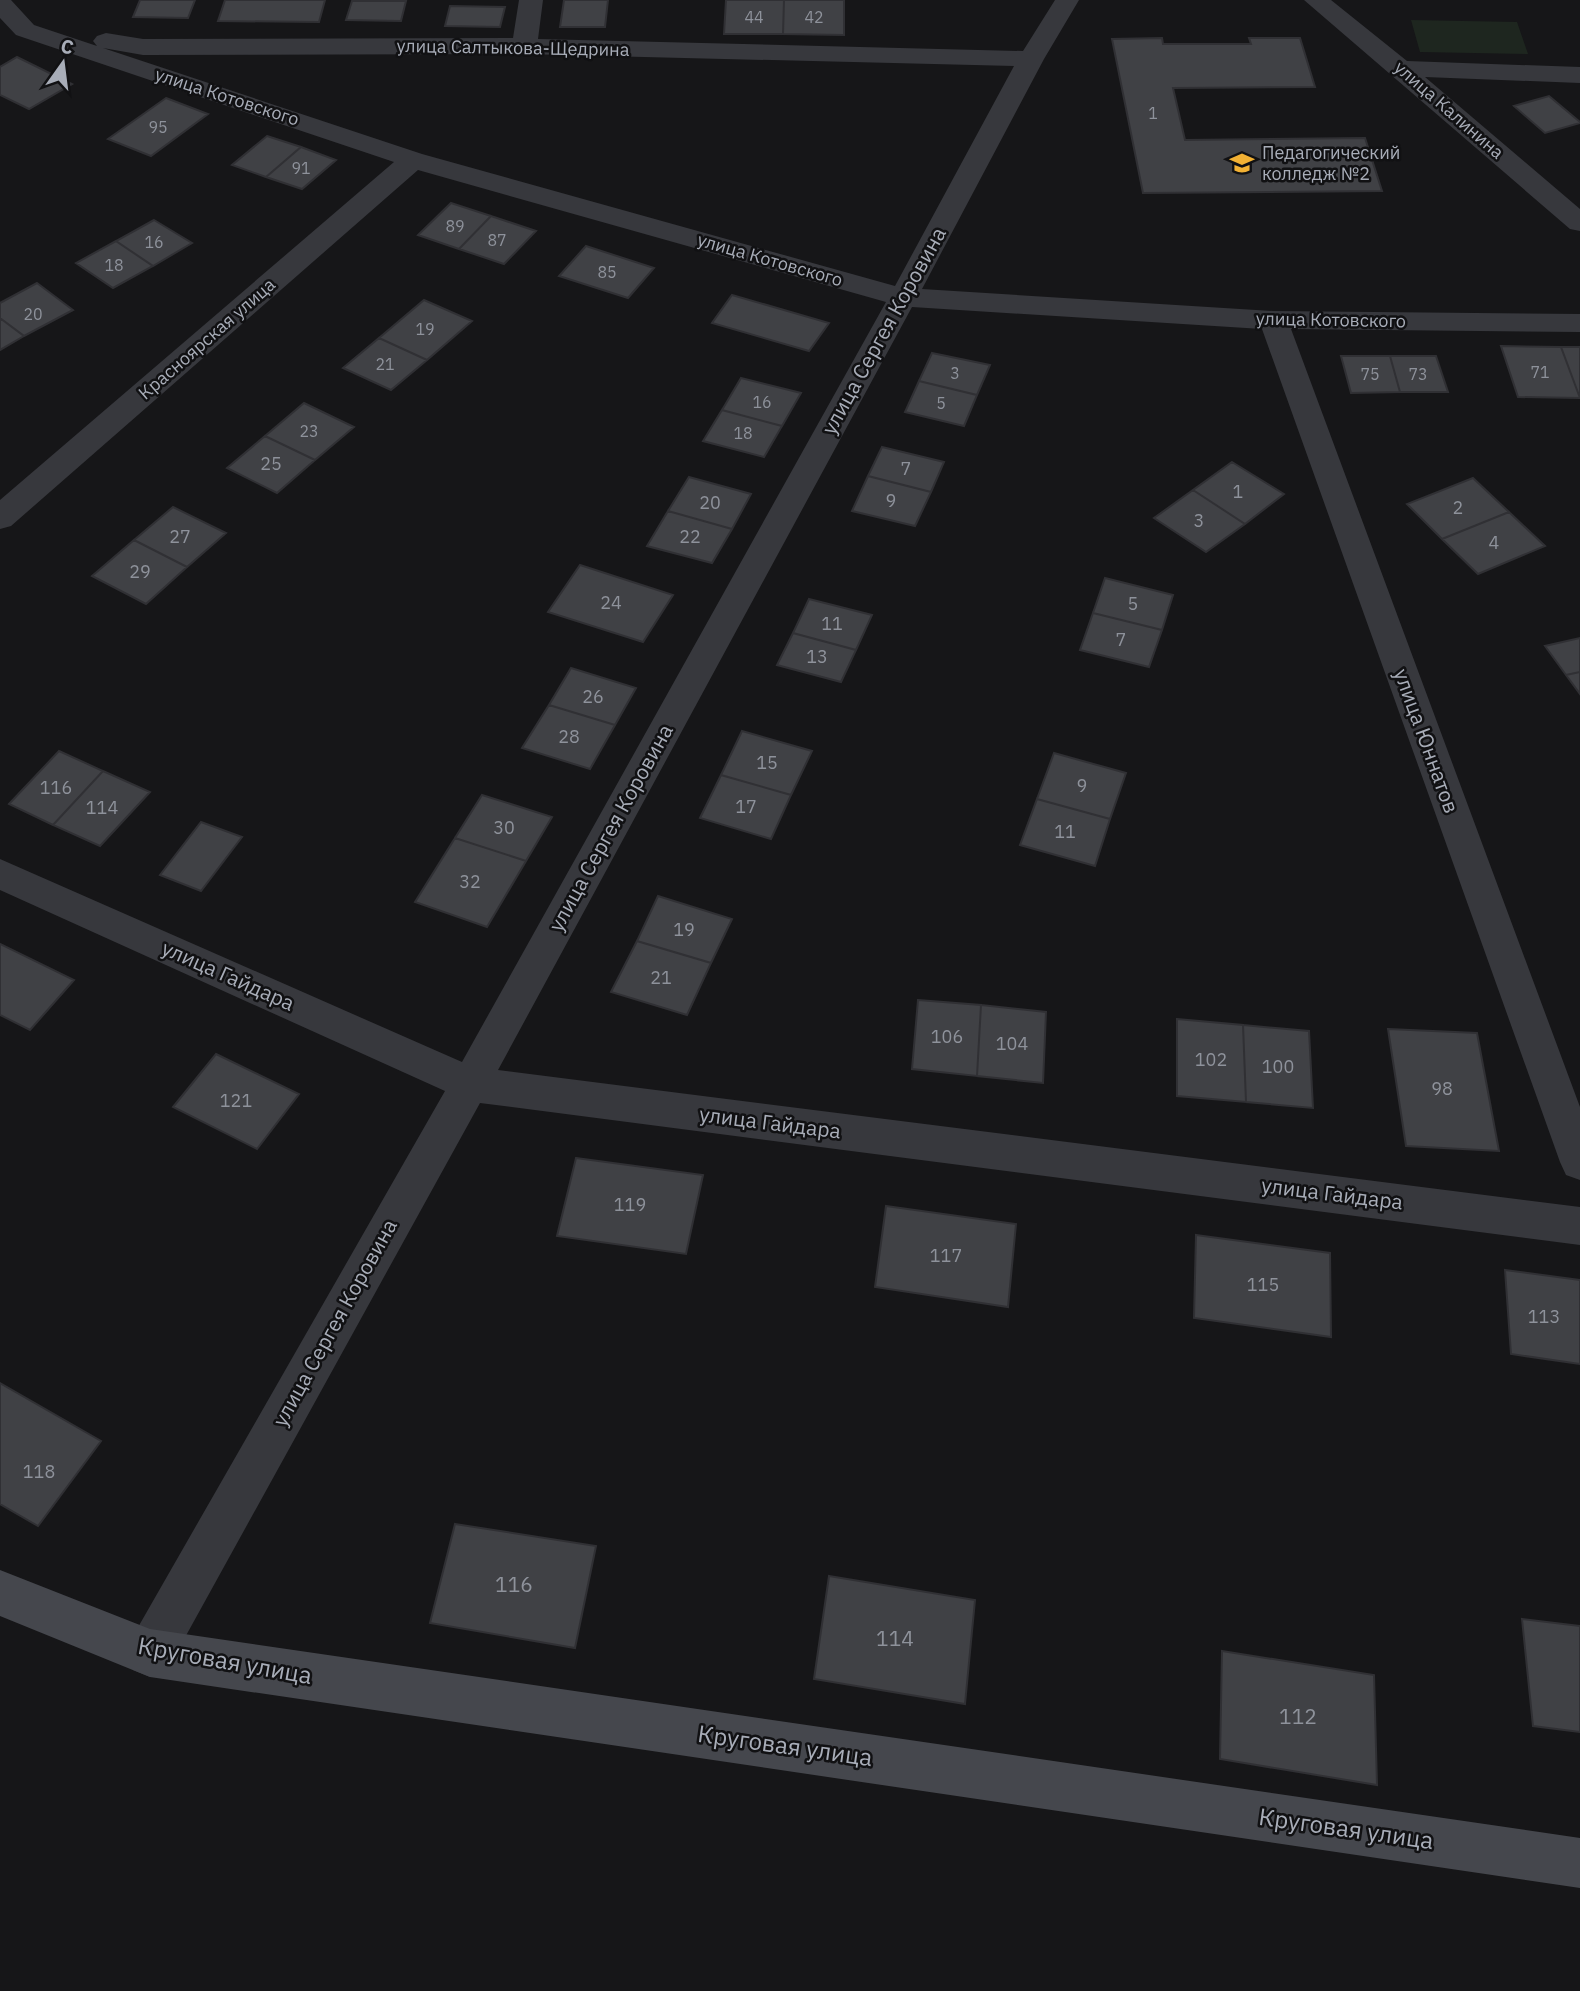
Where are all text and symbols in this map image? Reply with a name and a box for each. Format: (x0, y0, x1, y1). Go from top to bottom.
house number: 44 (744, 7, 764, 27)
house number: 42 (804, 7, 824, 27)
north arrow (28, 28, 98, 98)
text: С (58, 33, 76, 60)
street label: улица Салтыкова-Щедрина (396, 34, 630, 61)
street label: улица Калинина (1390, 56, 1509, 164)
street label: улица Котовского (152, 62, 302, 131)
house number: 1 (1148, 103, 1158, 123)
house number: 95 (148, 117, 168, 137)
place label: Педагогический колледж №2 (1262, 141, 1400, 185)
school or university icon: Педагогический колледж №2 (1228, 149, 1256, 177)
house number: 91 (291, 158, 311, 178)
house number: 89 (445, 216, 465, 236)
street label: улица Сергея Коровина (814, 222, 952, 439)
street label: улица Котовского (695, 228, 845, 291)
house number: 87 (487, 230, 507, 250)
house number: 16 (144, 232, 164, 252)
house number: 18 (104, 255, 124, 275)
house number: 85 (597, 262, 617, 282)
street label: Красноярская улица (134, 273, 280, 404)
house number: 20 (23, 304, 43, 324)
street label: улица Котовского (1256, 307, 1406, 332)
house number: 19 (415, 319, 435, 339)
house number: 21 (375, 354, 395, 374)
house number: 71 (1530, 362, 1550, 382)
house number: 3 (950, 363, 960, 383)
house number: 75 (1360, 364, 1380, 384)
house number: 73 (1408, 364, 1428, 384)
house number: 16 (752, 392, 772, 412)
house number: 5 (936, 393, 946, 413)
house number: 23 (299, 421, 319, 441)
house number: 18 (733, 423, 753, 443)
house number: 25 (260, 452, 282, 475)
house number: 7 (901, 457, 911, 480)
house number: 1 (1233, 480, 1243, 503)
house number: 9 (886, 489, 896, 512)
house number: 20 (699, 491, 721, 514)
house number: 2 (1453, 496, 1463, 519)
house number: 3 (1194, 509, 1204, 532)
house number: 27 (169, 525, 191, 548)
house number: 22 (679, 525, 701, 548)
house number: 4 (1489, 531, 1500, 554)
house number: 29 (129, 560, 151, 583)
house number: 24 (600, 591, 622, 614)
house number: 5 (1128, 592, 1138, 615)
house number: 11 (821, 612, 843, 635)
house number: 7 (1116, 628, 1126, 651)
house number: 13 (806, 645, 828, 668)
street label: улица Юннатов (1388, 664, 1466, 817)
house number: 26 (582, 685, 604, 708)
street label: улица Сергея Коровина (541, 719, 679, 936)
house number: 28 (558, 725, 580, 748)
house number: 15 (756, 751, 778, 774)
house number: 9 (1077, 774, 1087, 797)
house number: 116 (40, 776, 72, 799)
house number: 17 (735, 795, 757, 818)
house number: 114 (86, 796, 118, 819)
house number: 30 (493, 816, 515, 839)
house number: 11 (1054, 820, 1076, 843)
house number: 32 (459, 870, 481, 893)
house number: 19 (673, 918, 695, 941)
street label: улица Гайдара (158, 933, 299, 1017)
house number: 21 (650, 966, 672, 989)
house number: 106 (931, 1025, 963, 1048)
house number: 104 (996, 1032, 1028, 1055)
house number: 102 (1195, 1048, 1227, 1071)
house number: 100 (1262, 1055, 1294, 1078)
house number: 98 (1431, 1077, 1453, 1100)
house number: 121 (220, 1089, 252, 1112)
street label: улица Гайдара (698, 1099, 843, 1145)
street label: улица Гайдара (1260, 1170, 1405, 1216)
house number: 119 (614, 1193, 646, 1216)
street label: улица Сергея Коровина (265, 1214, 403, 1431)
house number: 117 (930, 1244, 962, 1267)
house number: 115 (1247, 1273, 1279, 1296)
house number: 113 (1528, 1305, 1560, 1328)
house number: 118 (23, 1460, 55, 1483)
house number: 116 (495, 1570, 533, 1598)
house number: 114 (876, 1624, 914, 1652)
street label: Круговая улица (136, 1629, 315, 1691)
house number: 112 (1279, 1702, 1317, 1730)
street label: Круговая улица (696, 1717, 875, 1773)
street label: Круговая улица (1257, 1800, 1436, 1856)

